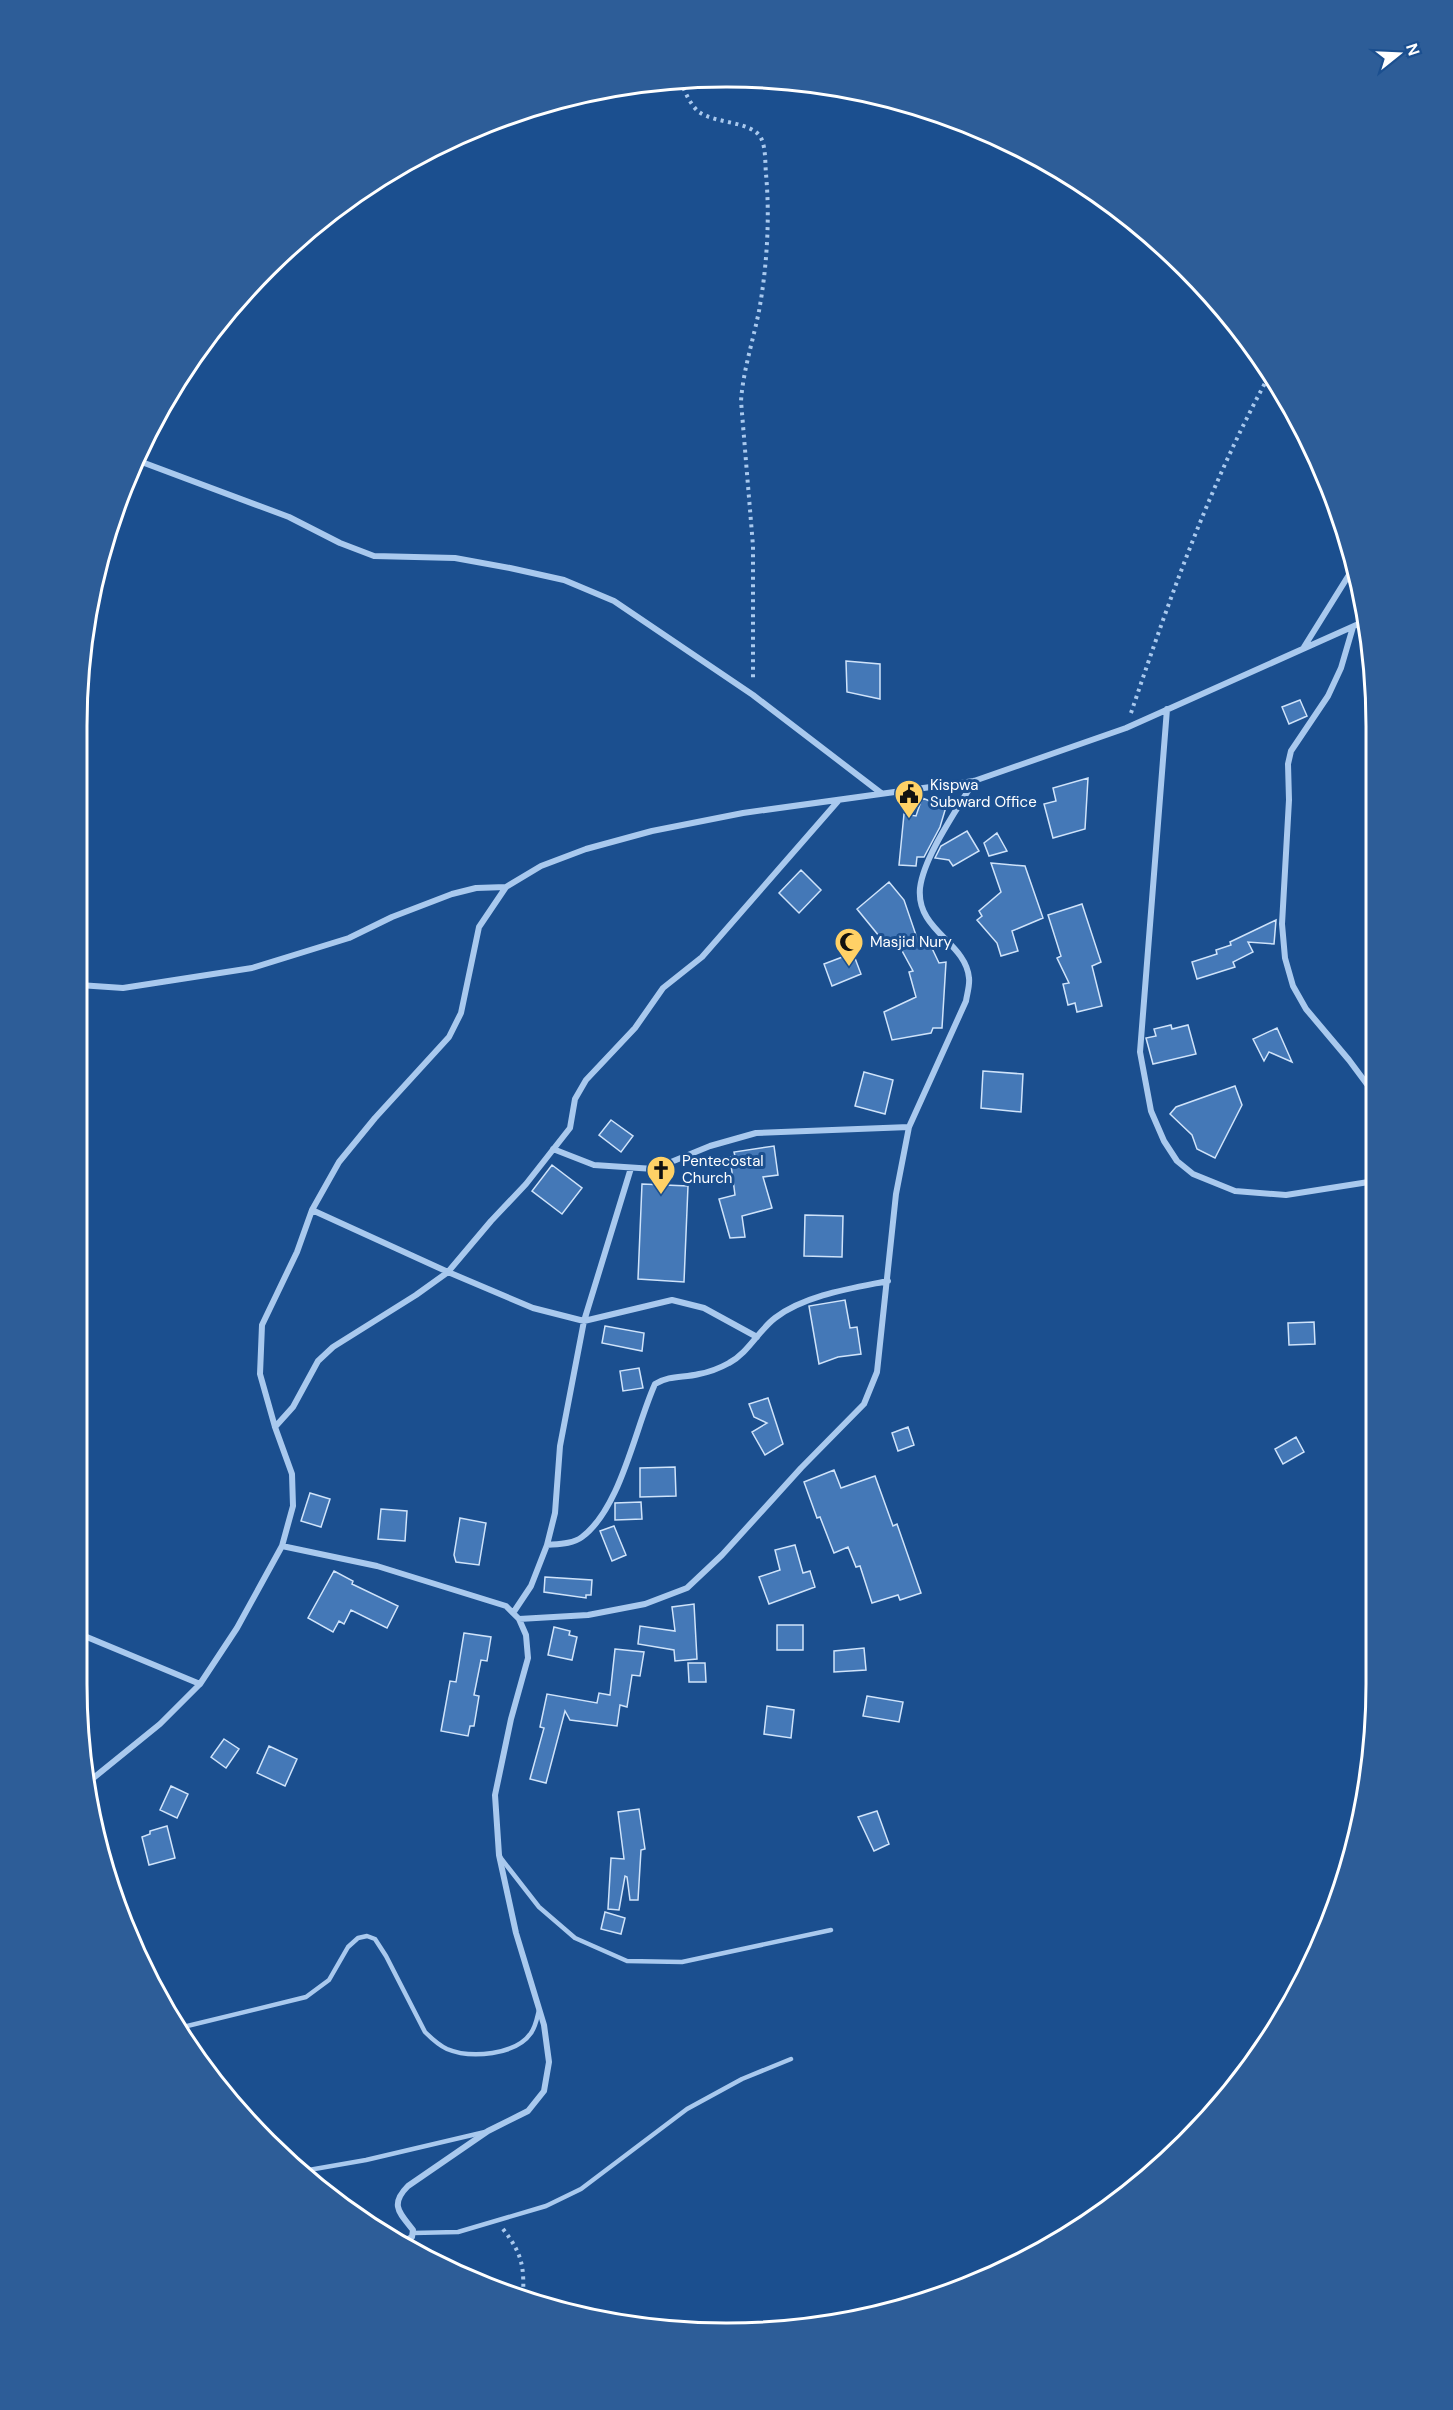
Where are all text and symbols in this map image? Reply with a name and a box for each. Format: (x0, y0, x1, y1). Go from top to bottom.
north arrow (1369, 24, 1429, 84)
text: N (1401, 41, 1425, 58)
place label: Kispwa Subward Office (930, 775, 1037, 812)
public building icon: Kispwa Subward Office (893, 778, 925, 820)
mosque icon: Masjid Nury (833, 926, 865, 968)
place label: Masjid Nury (870, 932, 952, 952)
place label: Pentecostal Church (682, 1151, 764, 1188)
church icon: Pentecostal Church (645, 1154, 677, 1196)

